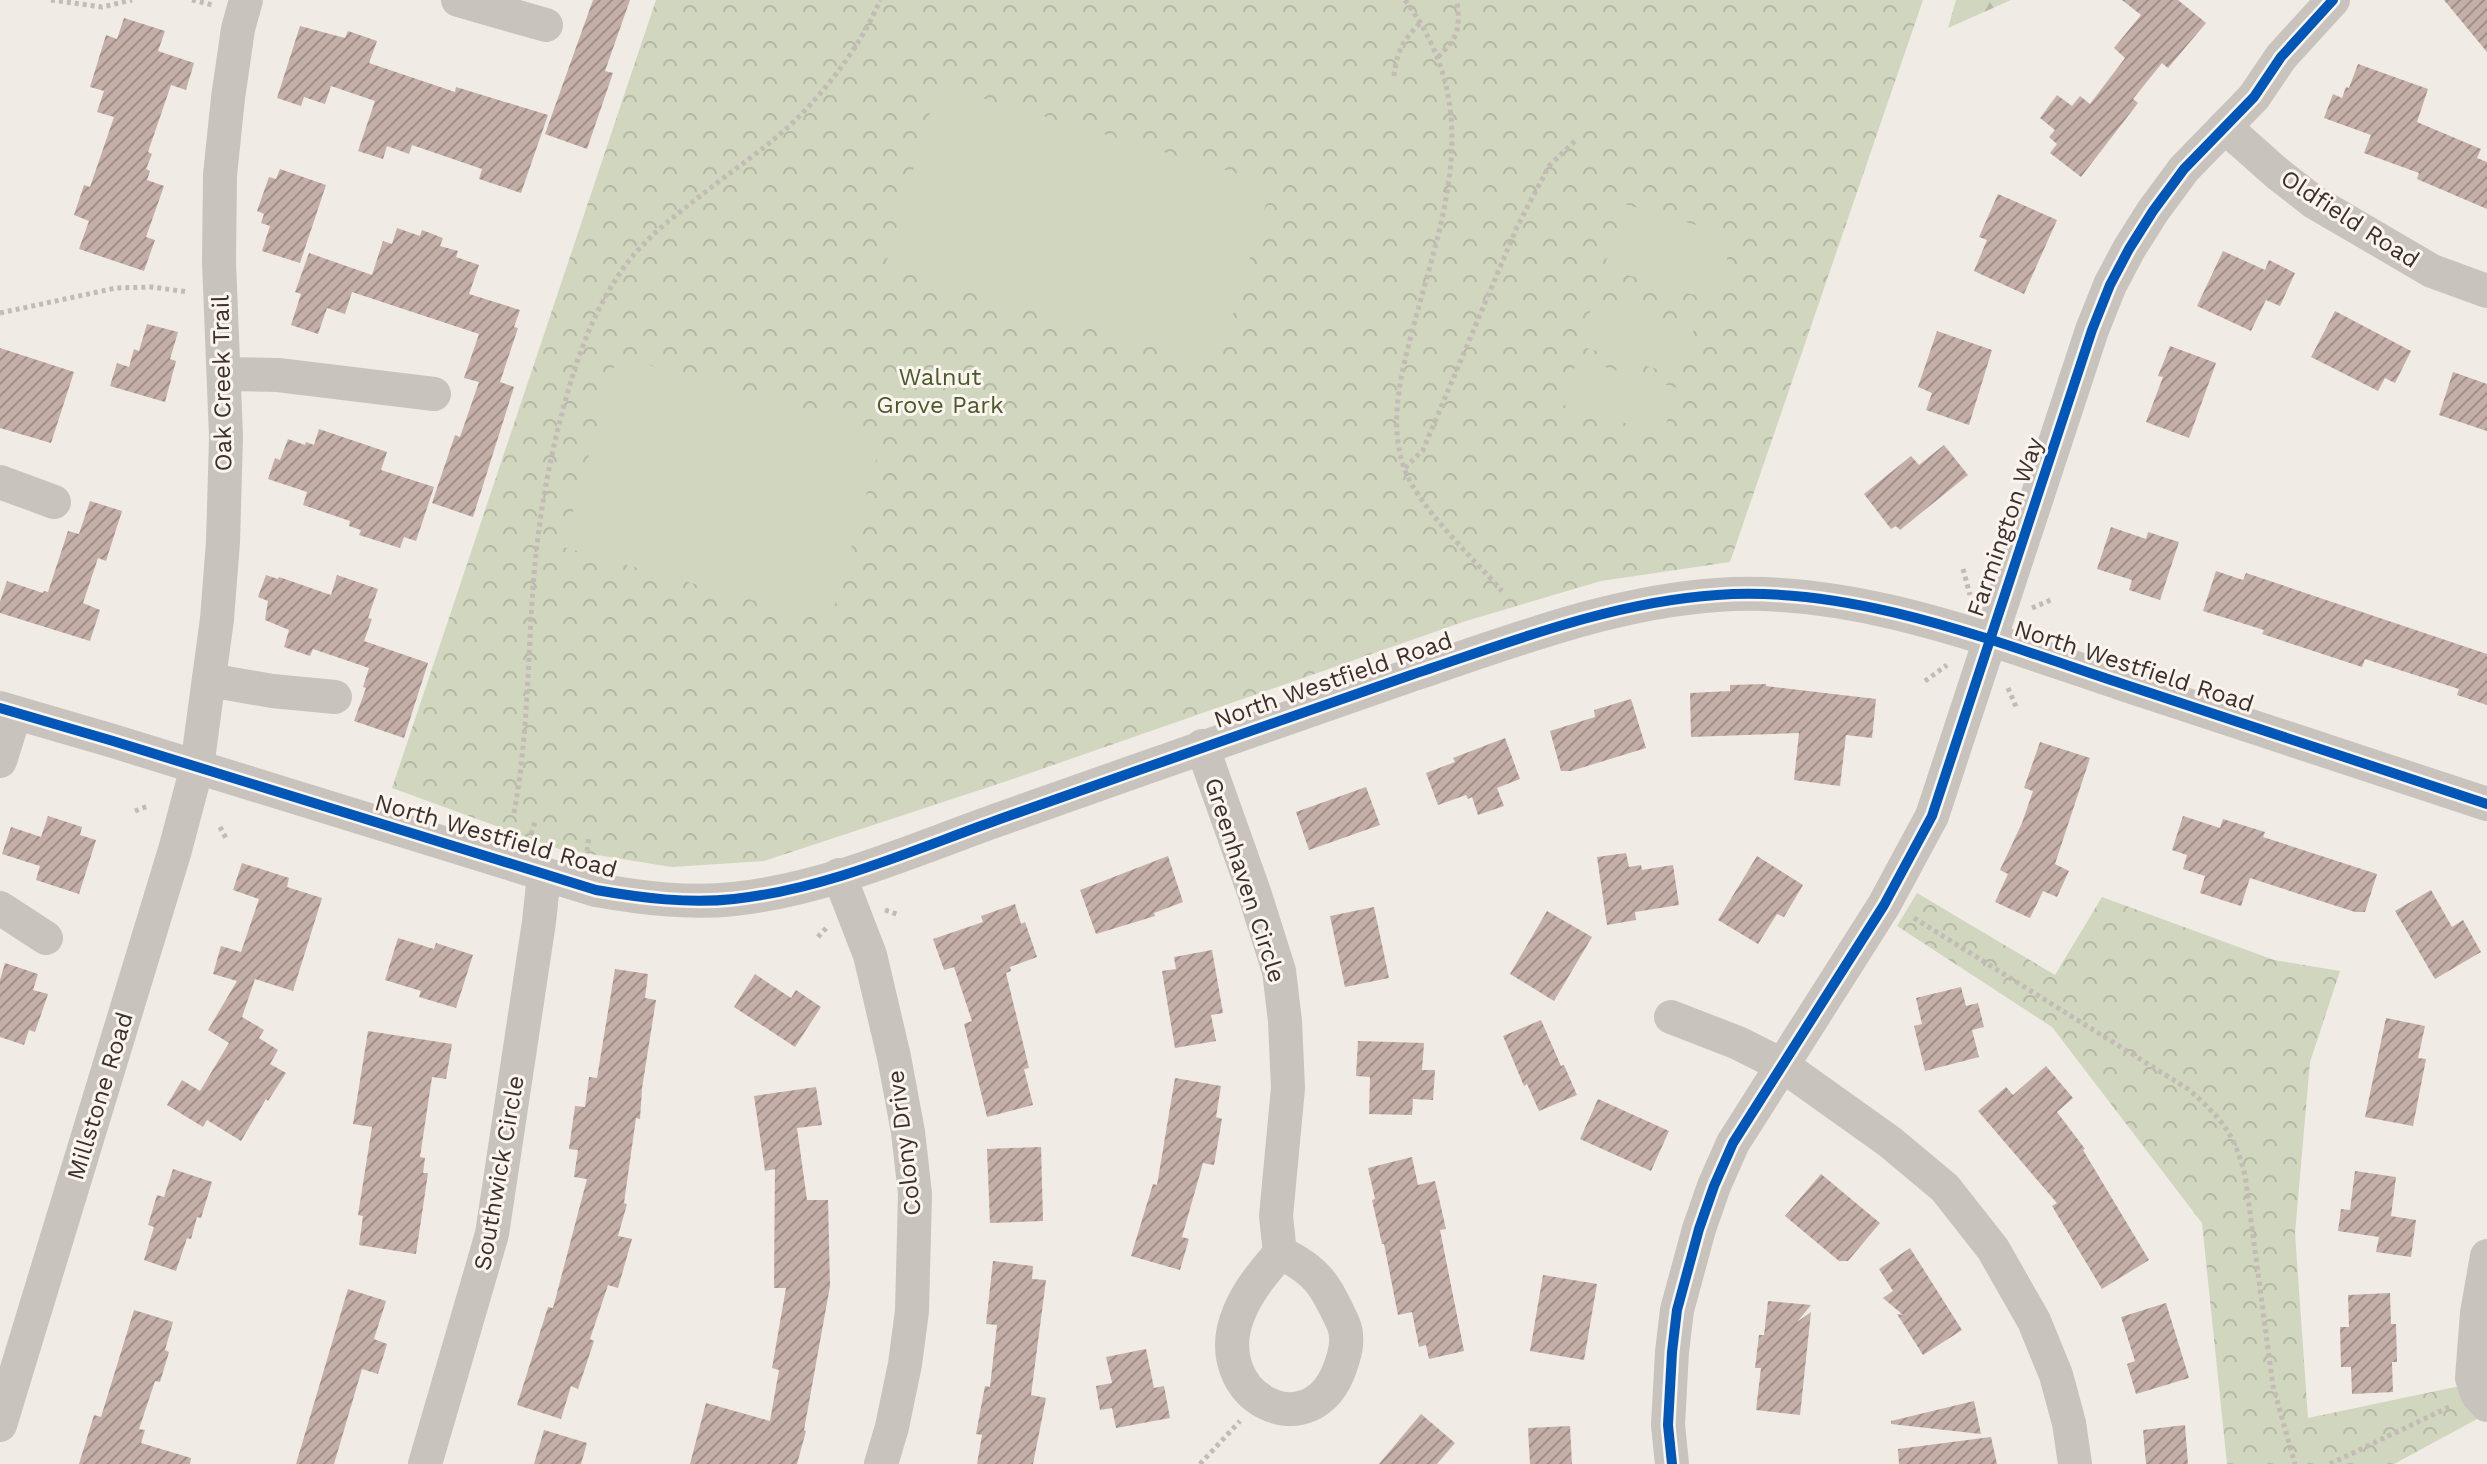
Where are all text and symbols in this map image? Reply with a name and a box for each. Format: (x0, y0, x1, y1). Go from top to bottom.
street label: Oldfield Road (2276, 164, 2424, 274)
street label: Oak Creek Trail (206, 294, 238, 472)
park label: Walnut Grove Park (876, 363, 1004, 419)
street label: Farmington Way (1961, 433, 2049, 620)
street label: North Westfield Road (2011, 614, 2257, 718)
street label: North Westfield Road (1210, 626, 1456, 734)
street label: Greenhaven Circle (1199, 774, 1291, 986)
street label: North Westfield Road (372, 788, 620, 884)
street label: Millstone Road (61, 1009, 139, 1183)
street label: Colony Drive (881, 1068, 927, 1218)
street label: Southwick Circle (468, 1073, 530, 1273)

